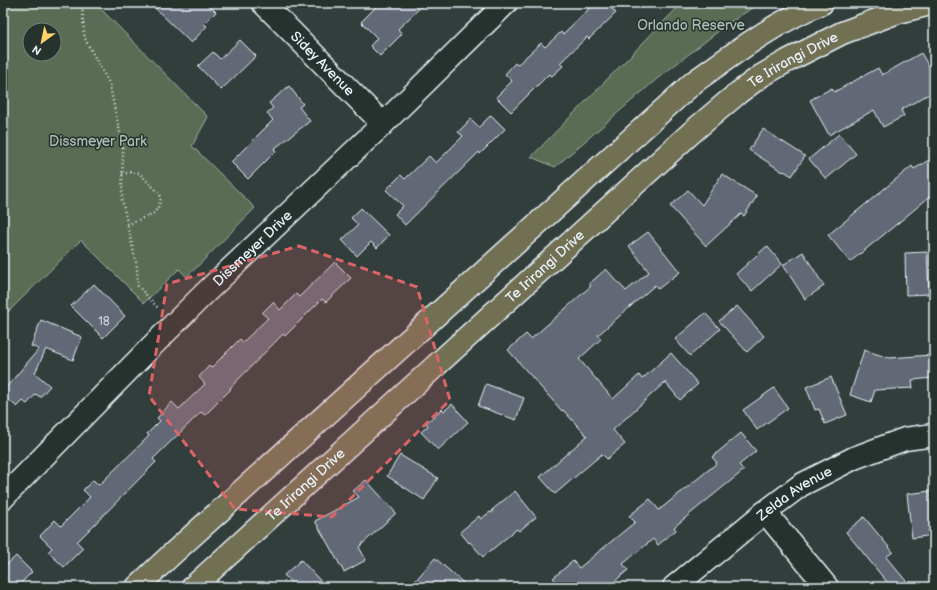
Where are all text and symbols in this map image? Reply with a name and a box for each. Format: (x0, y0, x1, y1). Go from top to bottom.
park label: Orlando Reserve (637, 17, 745, 34)
north arrow (22, 22, 62, 62)
street label: Sidey Avenue (287, 28, 358, 100)
street label: Te Irirangi Drive (745, 28, 841, 92)
text: N (30, 42, 44, 58)
park label: Dissmeyer Park (49, 133, 147, 150)
street label: Dissmeyer Drive (210, 207, 296, 290)
street label: Te Irirangi Drive (502, 227, 588, 307)
house number: 18 (98, 314, 110, 329)
street label: Te Irirangi Drive (263, 445, 349, 525)
street label: Zelda Avenue (753, 463, 835, 525)

